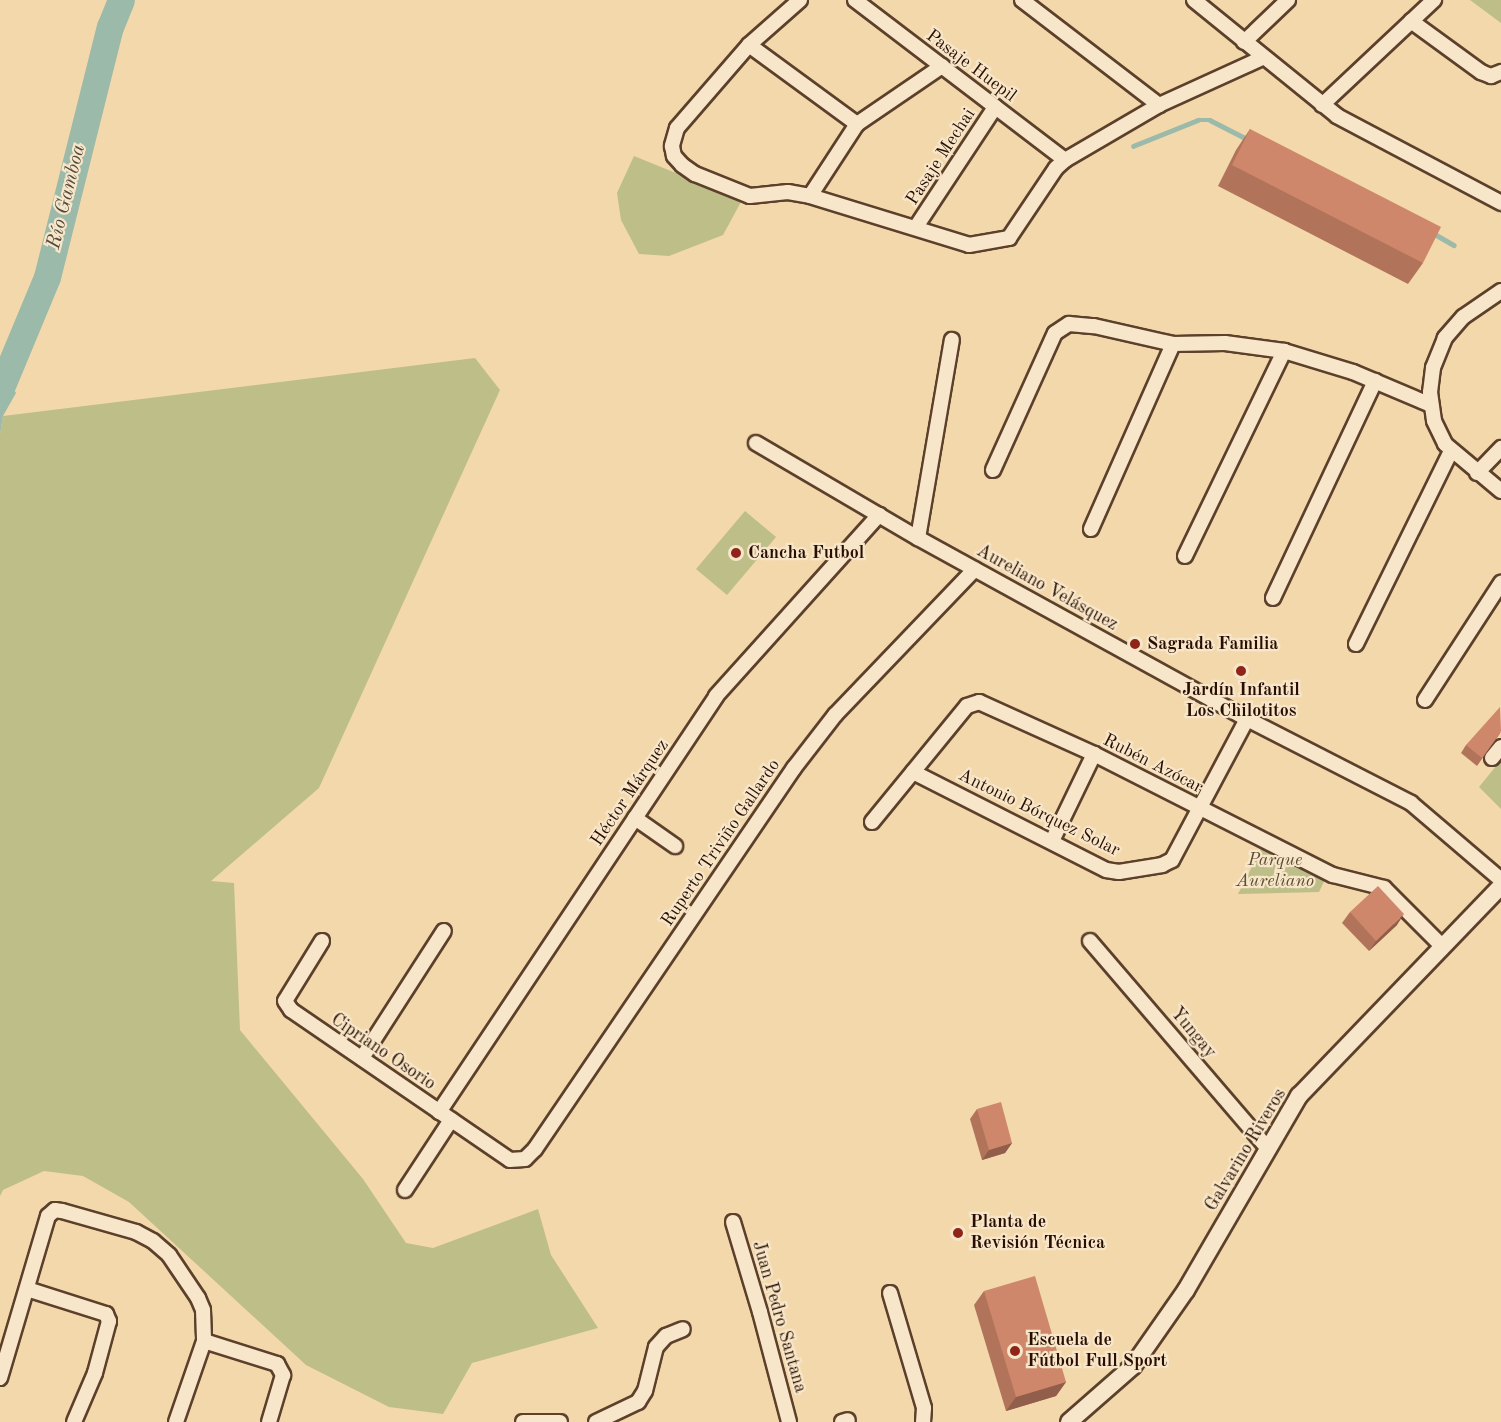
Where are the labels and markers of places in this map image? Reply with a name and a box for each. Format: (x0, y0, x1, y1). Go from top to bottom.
place label: Cancha Futbol (748, 542, 864, 564)
marker: Cancha Futbol (729, 546, 743, 560)
place label: Sagrada Familia (1147, 633, 1278, 655)
marker: Sagrada Familia (1128, 637, 1142, 651)
marker: Jardín Infantil Los Chilotitos (1234, 664, 1248, 678)
place label: Jardín Infantil Los Chilotitos (1182, 680, 1300, 722)
place label: Planta de Revisión Técnica (970, 1212, 1105, 1254)
marker: Planta de Revisión Técnica (951, 1226, 965, 1240)
place label: Escuela de Fútbol Full Sport (1027, 1330, 1167, 1372)
marker: Escuela de Fútbol Full Sport (1008, 1344, 1022, 1358)

